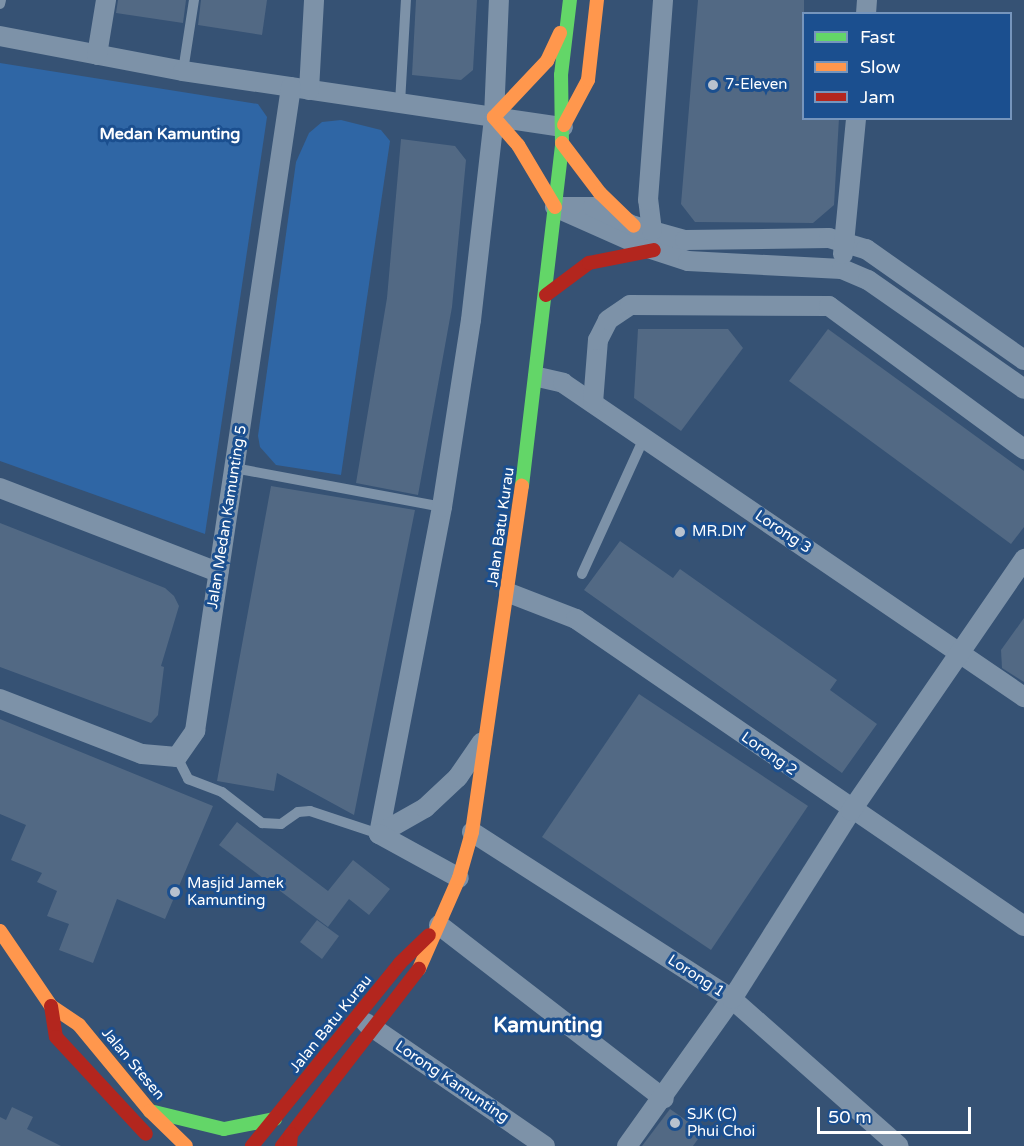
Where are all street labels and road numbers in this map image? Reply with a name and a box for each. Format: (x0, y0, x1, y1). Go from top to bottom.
street label: Jalan Medan Kamunting 5 (204, 424, 250, 610)
street label: Jalan Batu Kurau (484, 466, 518, 588)
street label: Lorong 3 (751, 507, 815, 557)
street label: Lorong 2 (737, 728, 801, 780)
street label: Lorong 1 (664, 951, 728, 1001)
street label: Jalan Batu Kurau (286, 972, 376, 1076)
street label: Jalan Stesen (98, 1024, 168, 1104)
street label: Lorong Kamunting (392, 1037, 512, 1127)

